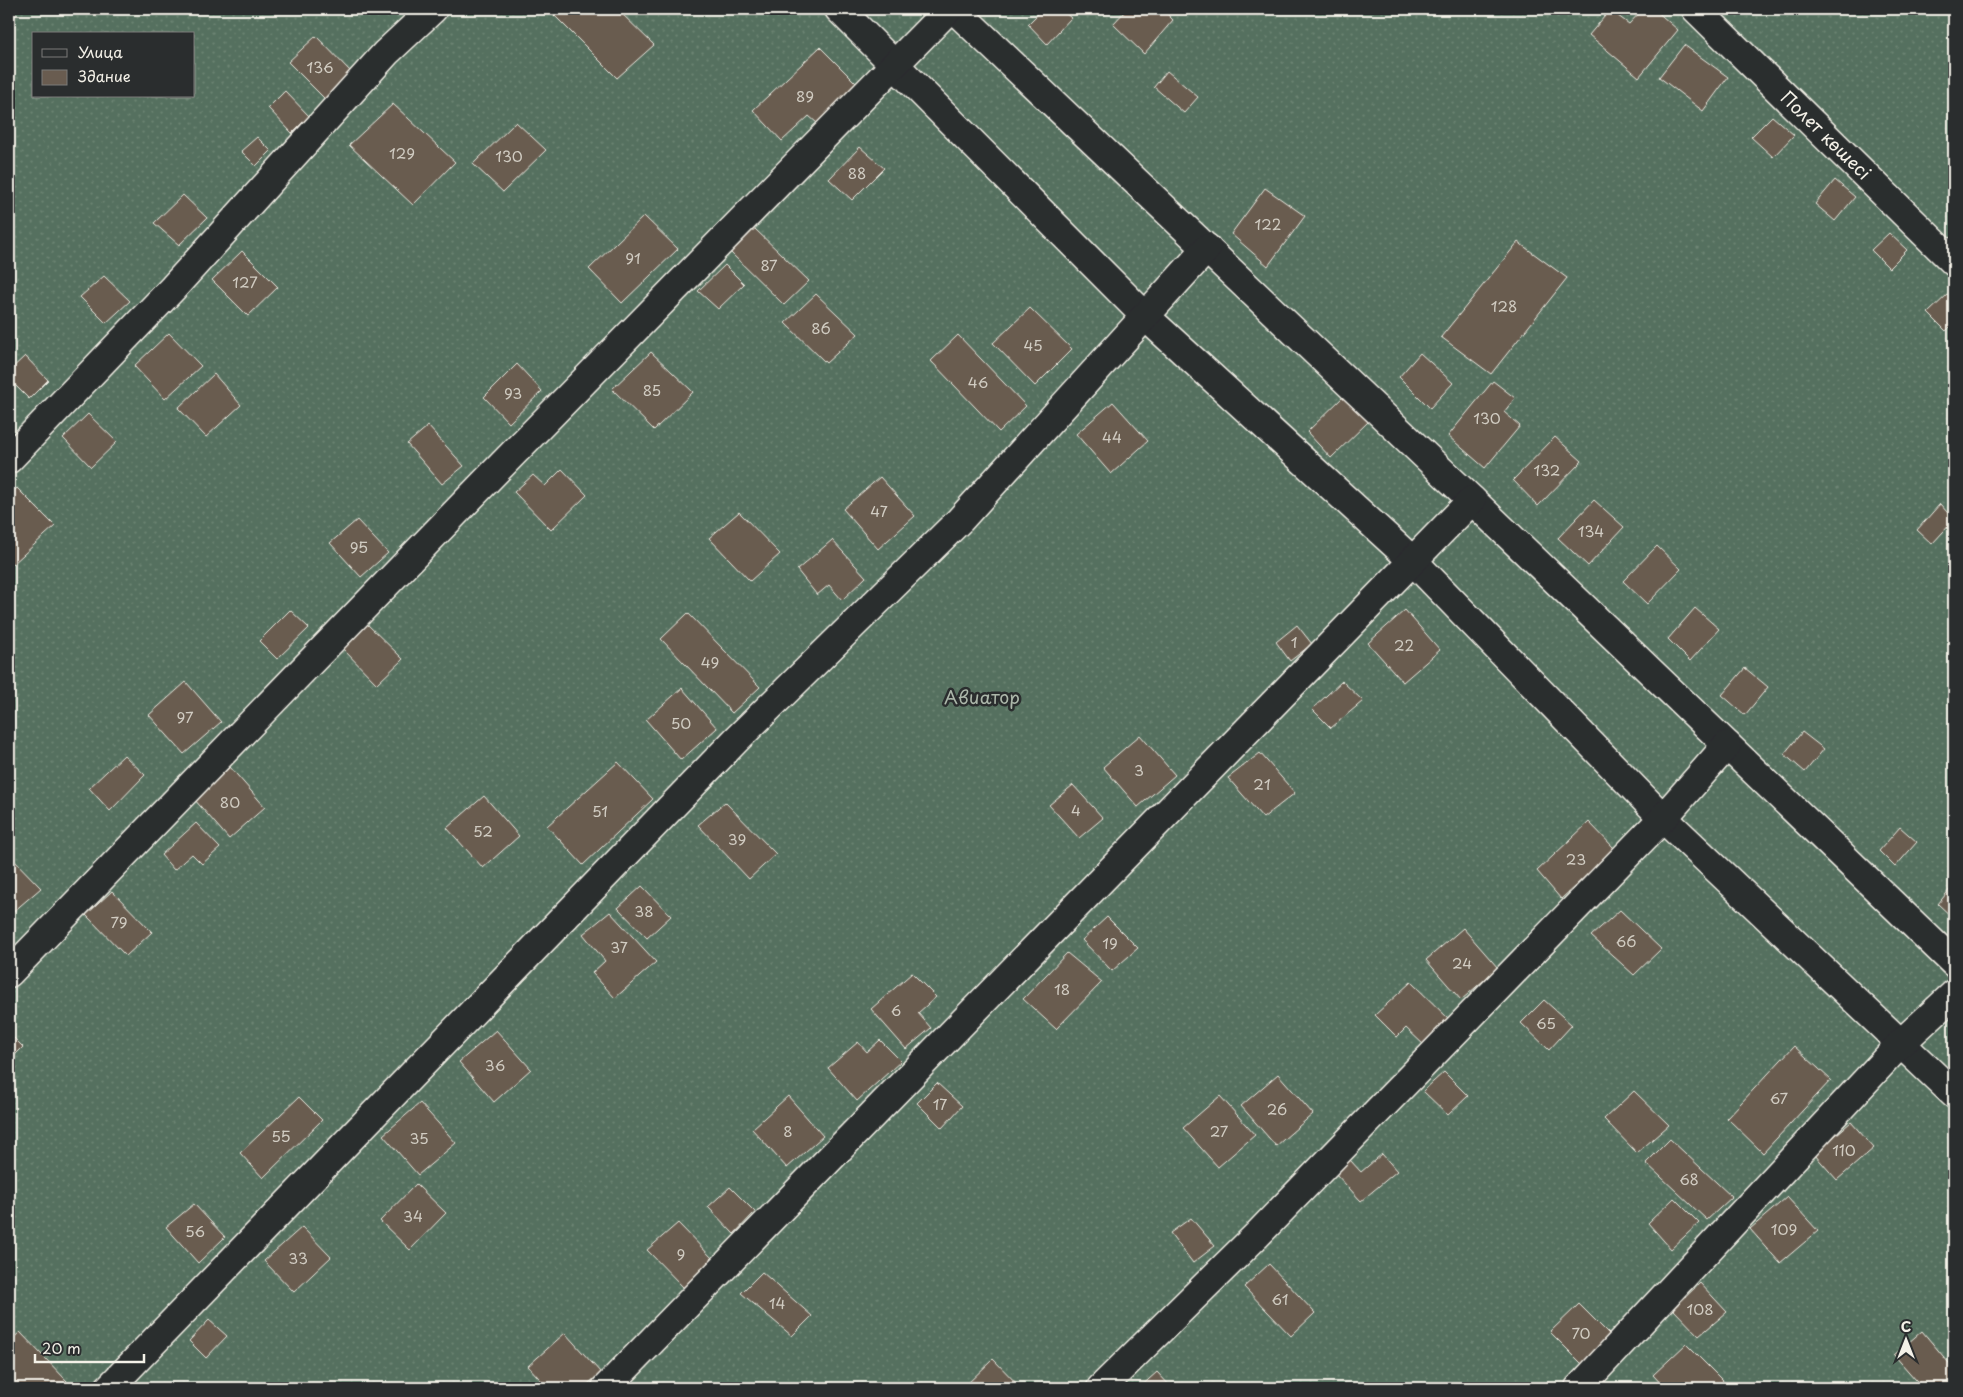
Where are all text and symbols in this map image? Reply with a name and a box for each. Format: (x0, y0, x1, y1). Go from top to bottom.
legend (32, 32, 195, 98)
text: Улица (78, 40, 123, 63)
house number: 136 (306, 55, 334, 78)
text: Здание (78, 64, 131, 87)
house number: 89 (796, 84, 814, 107)
street label: Полет көшесі (1775, 84, 1878, 185)
house number: 129 (389, 141, 415, 164)
house number: 130 (495, 144, 523, 167)
house number: 88 (848, 161, 866, 184)
house number: 122 (1255, 212, 1281, 235)
house number: 91 (625, 246, 641, 269)
house number: 87 (760, 253, 778, 276)
house number: 127 (232, 270, 258, 293)
house number: 128 (1491, 294, 1517, 317)
house number: 86 (811, 316, 831, 339)
house number: 45 (1023, 333, 1043, 356)
house number: 46 (968, 370, 988, 393)
house number: 85 (643, 378, 661, 401)
house number: 93 (504, 381, 522, 404)
house number: 130 (1473, 406, 1501, 429)
house number: 44 (1102, 425, 1122, 448)
house number: 132 (1534, 458, 1560, 481)
house number: 47 (870, 499, 888, 522)
house number: 134 (1578, 519, 1604, 542)
house number: 95 (350, 535, 368, 558)
house number: 1 (1291, 630, 1297, 653)
house number: 22 (1394, 633, 1414, 656)
house number: 49 (701, 650, 719, 673)
park label: Авиатор (944, 683, 1020, 710)
house number: 97 (176, 705, 194, 728)
house number: 50 (671, 711, 691, 734)
house number: 3 (1134, 758, 1144, 781)
house number: 21 (1253, 772, 1271, 795)
house number: 80 (220, 790, 240, 813)
house number: 4 (1071, 798, 1081, 821)
house number: 51 (592, 799, 608, 822)
house number: 52 (473, 819, 493, 842)
house number: 39 (728, 827, 746, 850)
house number: 23 (1566, 847, 1586, 870)
house number: 38 (634, 899, 654, 922)
house number: 79 (110, 910, 128, 933)
house number: 66 (1616, 929, 1636, 952)
house number: 19 (1102, 931, 1118, 954)
house number: 37 (610, 935, 628, 958)
house number: 24 (1452, 951, 1472, 974)
house number: 18 (1054, 977, 1070, 1000)
house number: 6 (891, 998, 901, 1021)
house number: 65 (1536, 1011, 1556, 1034)
house number: 36 (485, 1053, 505, 1076)
house number: 67 (1770, 1086, 1789, 1109)
house number: 17 (933, 1092, 947, 1115)
house number: 26 (1267, 1097, 1287, 1120)
house number: 8 (783, 1119, 793, 1142)
house number: 27 (1210, 1119, 1229, 1142)
house number: 55 (271, 1124, 291, 1147)
house number: 35 (409, 1126, 429, 1149)
house number: 110 (1832, 1138, 1856, 1161)
house number: 68 (1679, 1167, 1699, 1190)
house number: 34 (403, 1204, 423, 1227)
house number: 109 (1771, 1217, 1797, 1240)
house number: 56 (185, 1219, 205, 1242)
house number: 9 (677, 1242, 685, 1265)
house number: 33 (288, 1246, 308, 1269)
house number: 61 (1272, 1287, 1288, 1310)
house number: 14 (769, 1291, 785, 1314)
house number: 108 (1686, 1297, 1714, 1320)
north arrow (1880, 1314, 1930, 1364)
text: С (1901, 1316, 1911, 1337)
house number: 70 (1571, 1321, 1591, 1344)
scale bar (35, 1332, 144, 1364)
text: 20 m (42, 1336, 81, 1359)

